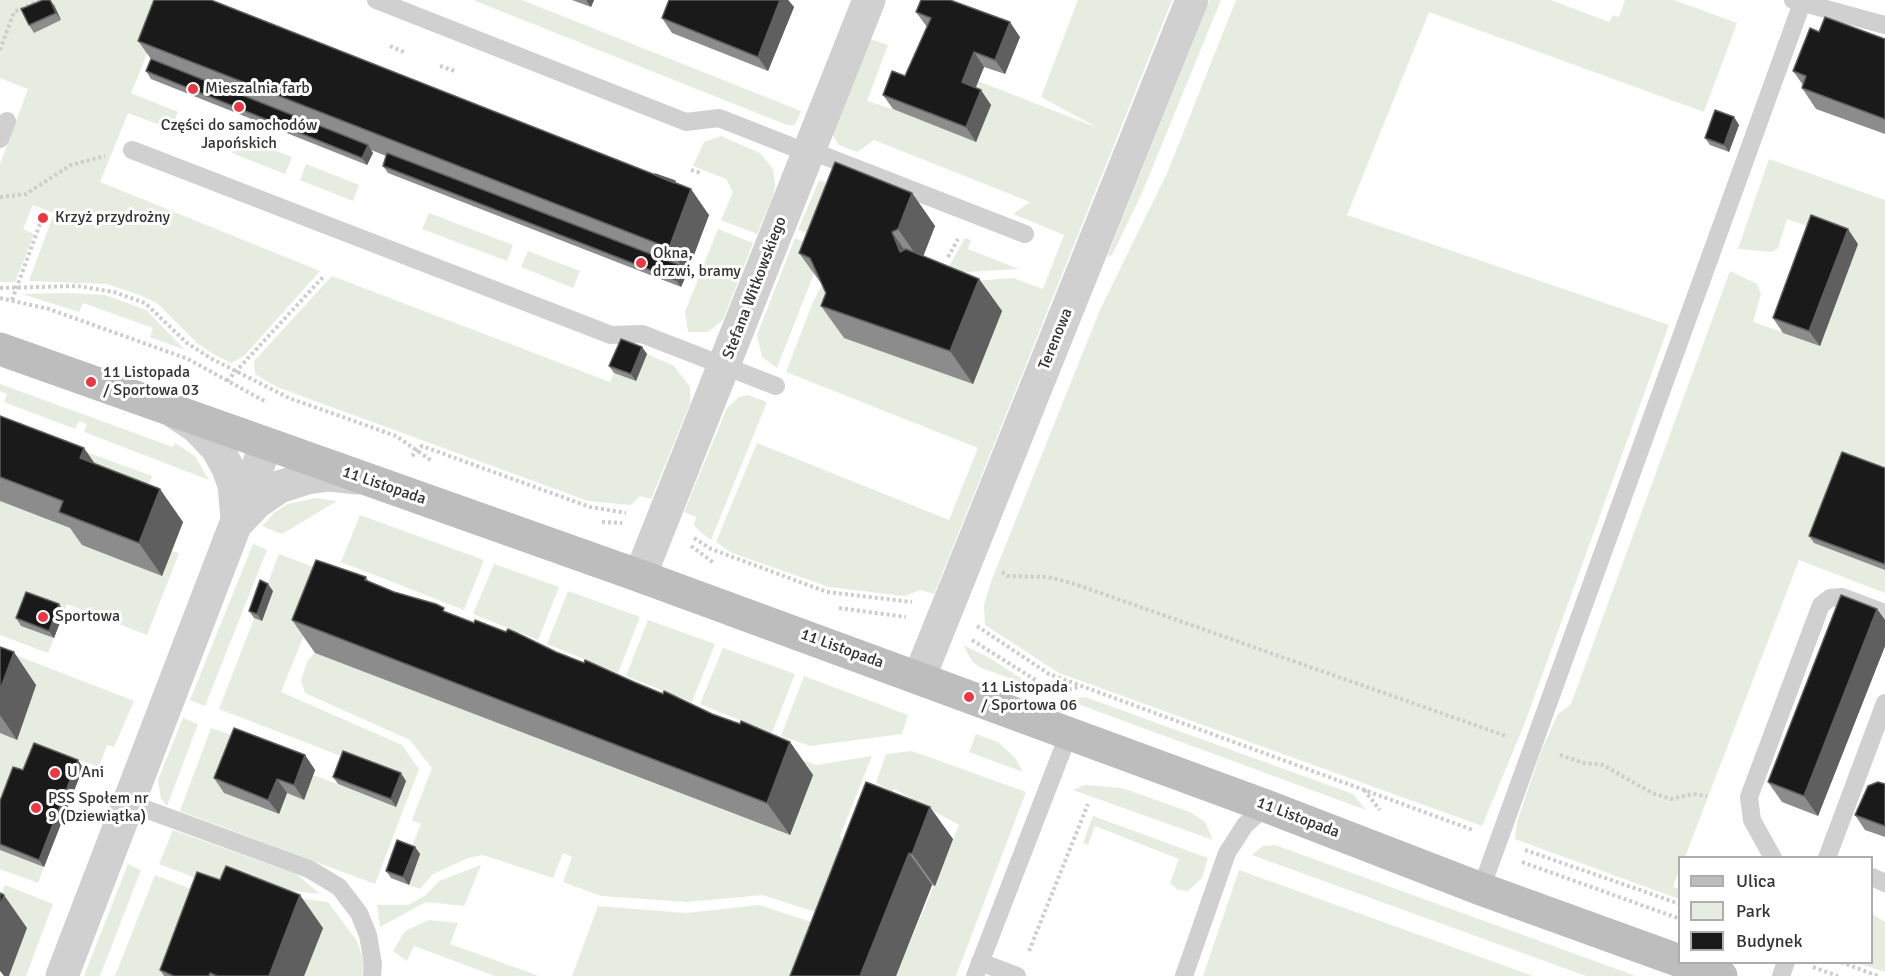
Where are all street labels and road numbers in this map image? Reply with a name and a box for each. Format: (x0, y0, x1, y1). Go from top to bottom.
street label: Stefana Witkowskiego (719, 214, 791, 362)
street label: Terenowa (1035, 305, 1077, 373)
street label: 11 Listopada (340, 463, 428, 509)
street label: 11 Listopada (798, 625, 886, 673)
street label: 11 Listopada (1254, 793, 1342, 843)

